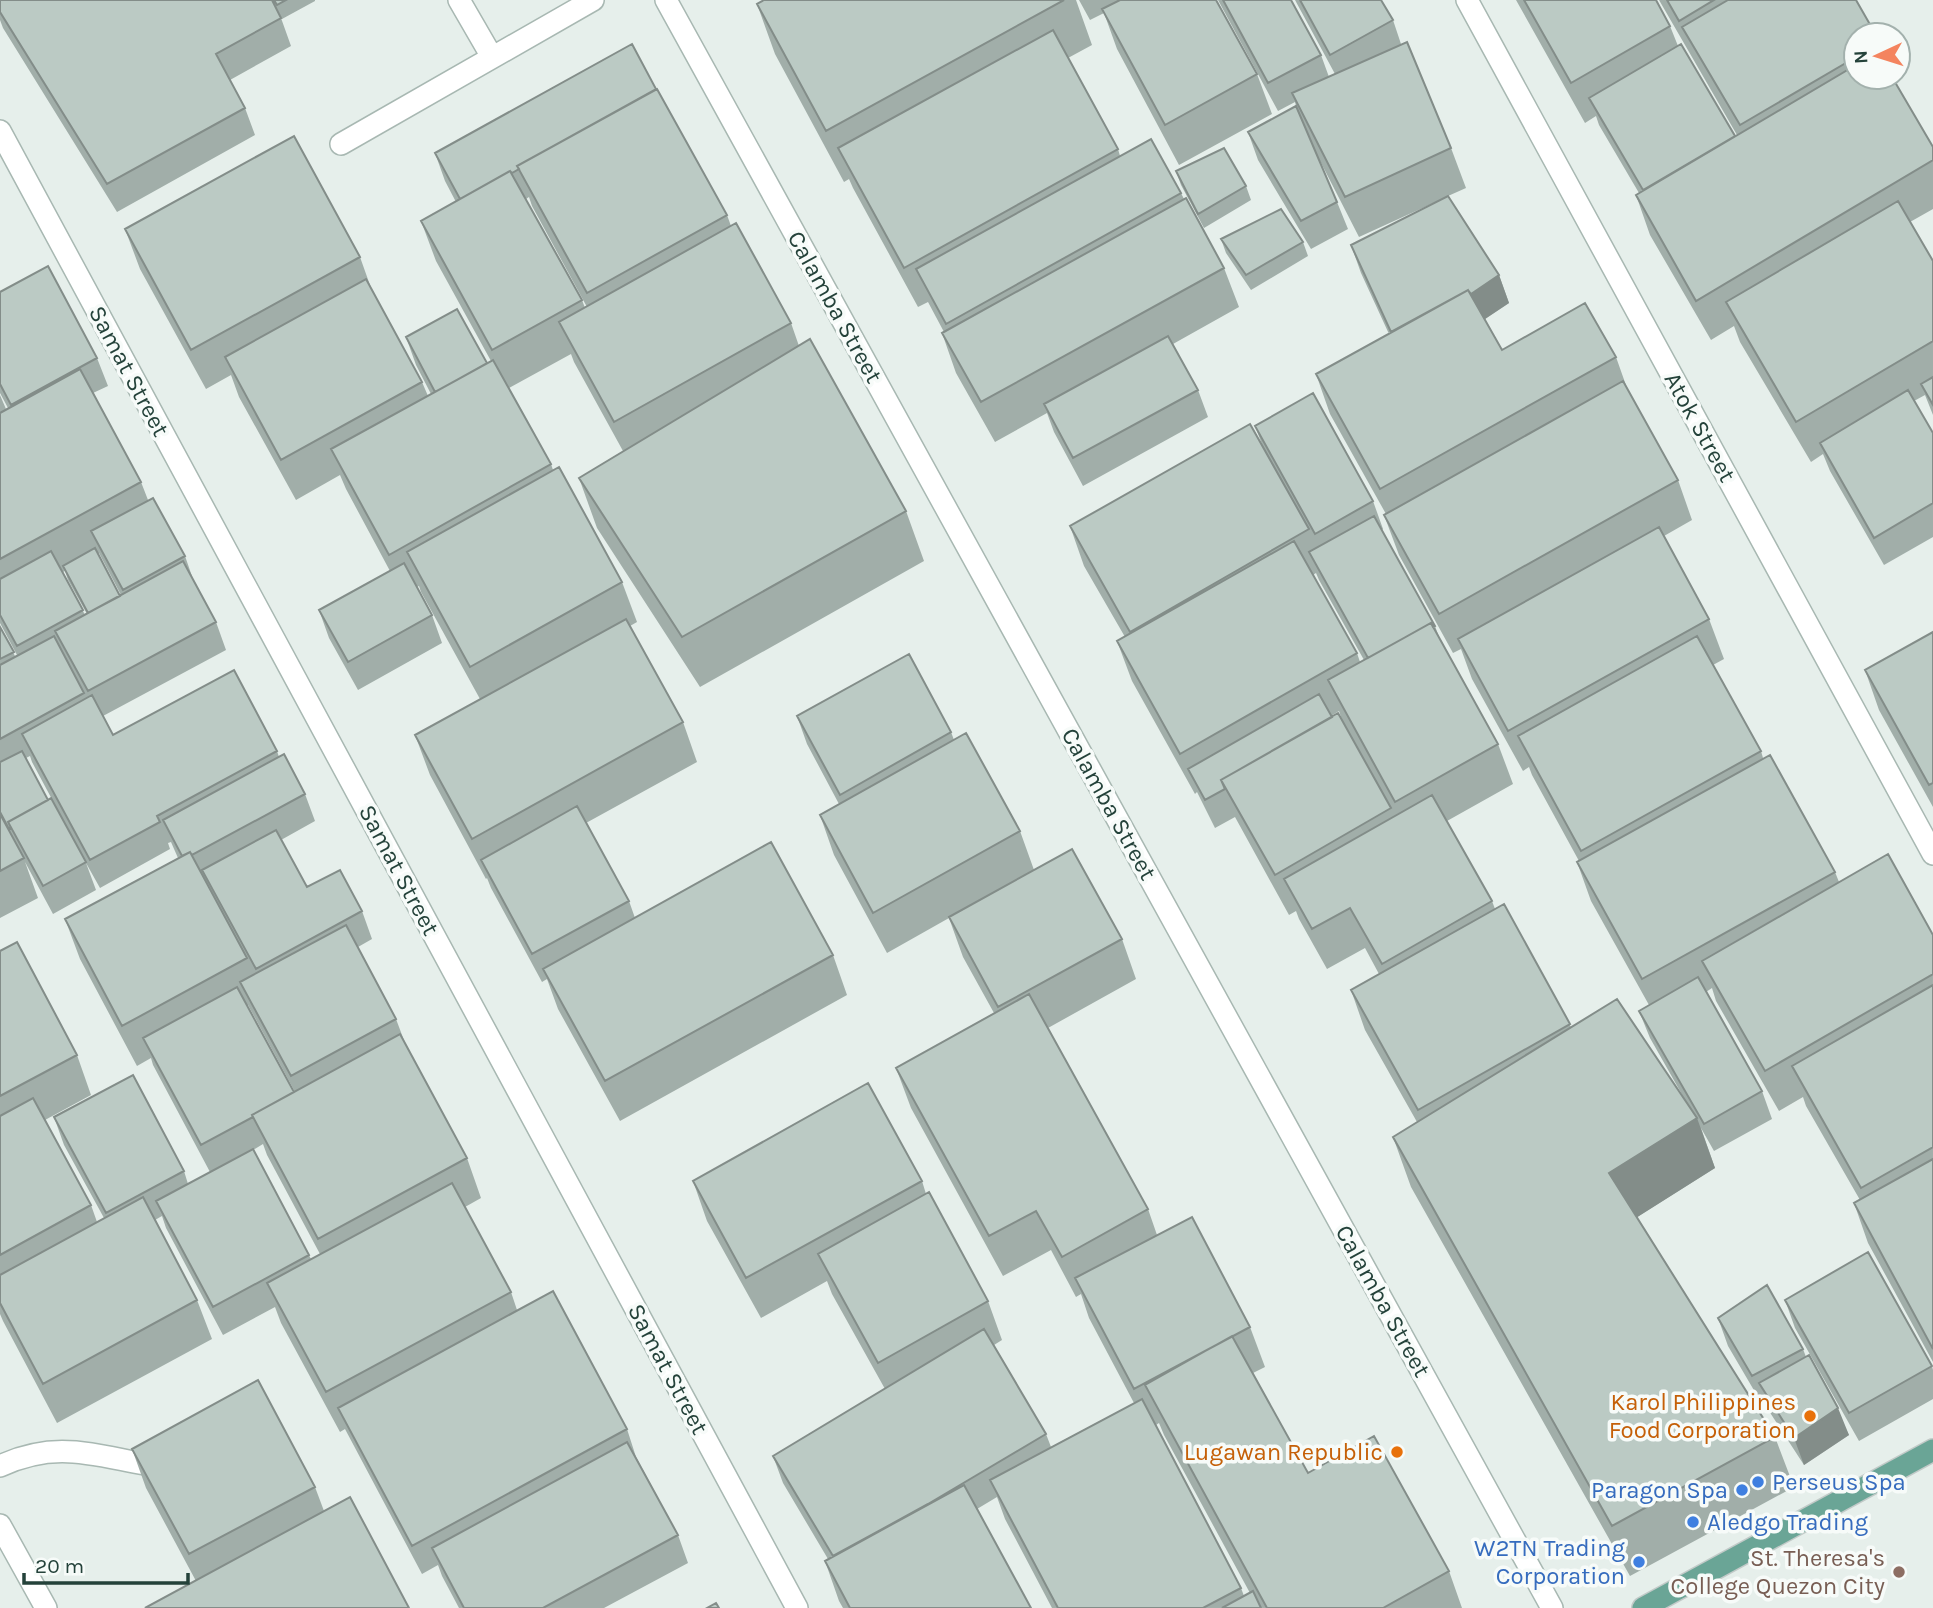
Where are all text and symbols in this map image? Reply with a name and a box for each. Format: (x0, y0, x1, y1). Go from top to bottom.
north arrow (1842, 21, 1912, 91)
text: N (1850, 50, 1872, 65)
street label: Calamba Street (782, 226, 888, 388)
street label: Samat Street (83, 301, 175, 441)
street label: Atok Street (1658, 367, 1742, 487)
street label: Calamba Street (1056, 723, 1162, 885)
street label: Samat Street (353, 800, 445, 940)
street label: Calamba Street (1330, 1220, 1436, 1382)
street label: Samat Street (622, 1299, 714, 1439)
place label: Karol Philippines Food Corporation (1609, 1388, 1796, 1444)
marker: Karol Philippines Food Corporation (1802, 1408, 1818, 1424)
place label: Lugawan Republic (1184, 1438, 1383, 1466)
marker: Lugawan Republic (1389, 1444, 1405, 1460)
place label: Perseus Spa (1772, 1468, 1906, 1496)
marker: Perseus Spa (1750, 1474, 1766, 1490)
place label: Paragon Spa (1591, 1476, 1728, 1504)
marker: Paragon Spa (1734, 1482, 1750, 1498)
place label: Aledgo Trading (1707, 1508, 1868, 1536)
marker: Aledgo Trading (1685, 1514, 1701, 1530)
place label: W2TN Trading Corporation (1474, 1534, 1625, 1590)
scale bar (24, 1542, 189, 1586)
place label: St. Theresa's College Quezon City (1671, 1544, 1885, 1600)
text: 20 m (35, 1554, 84, 1578)
marker: W2TN Trading Corporation (1631, 1554, 1647, 1570)
marker: St. Theresa's College Quezon City (1891, 1564, 1907, 1580)

